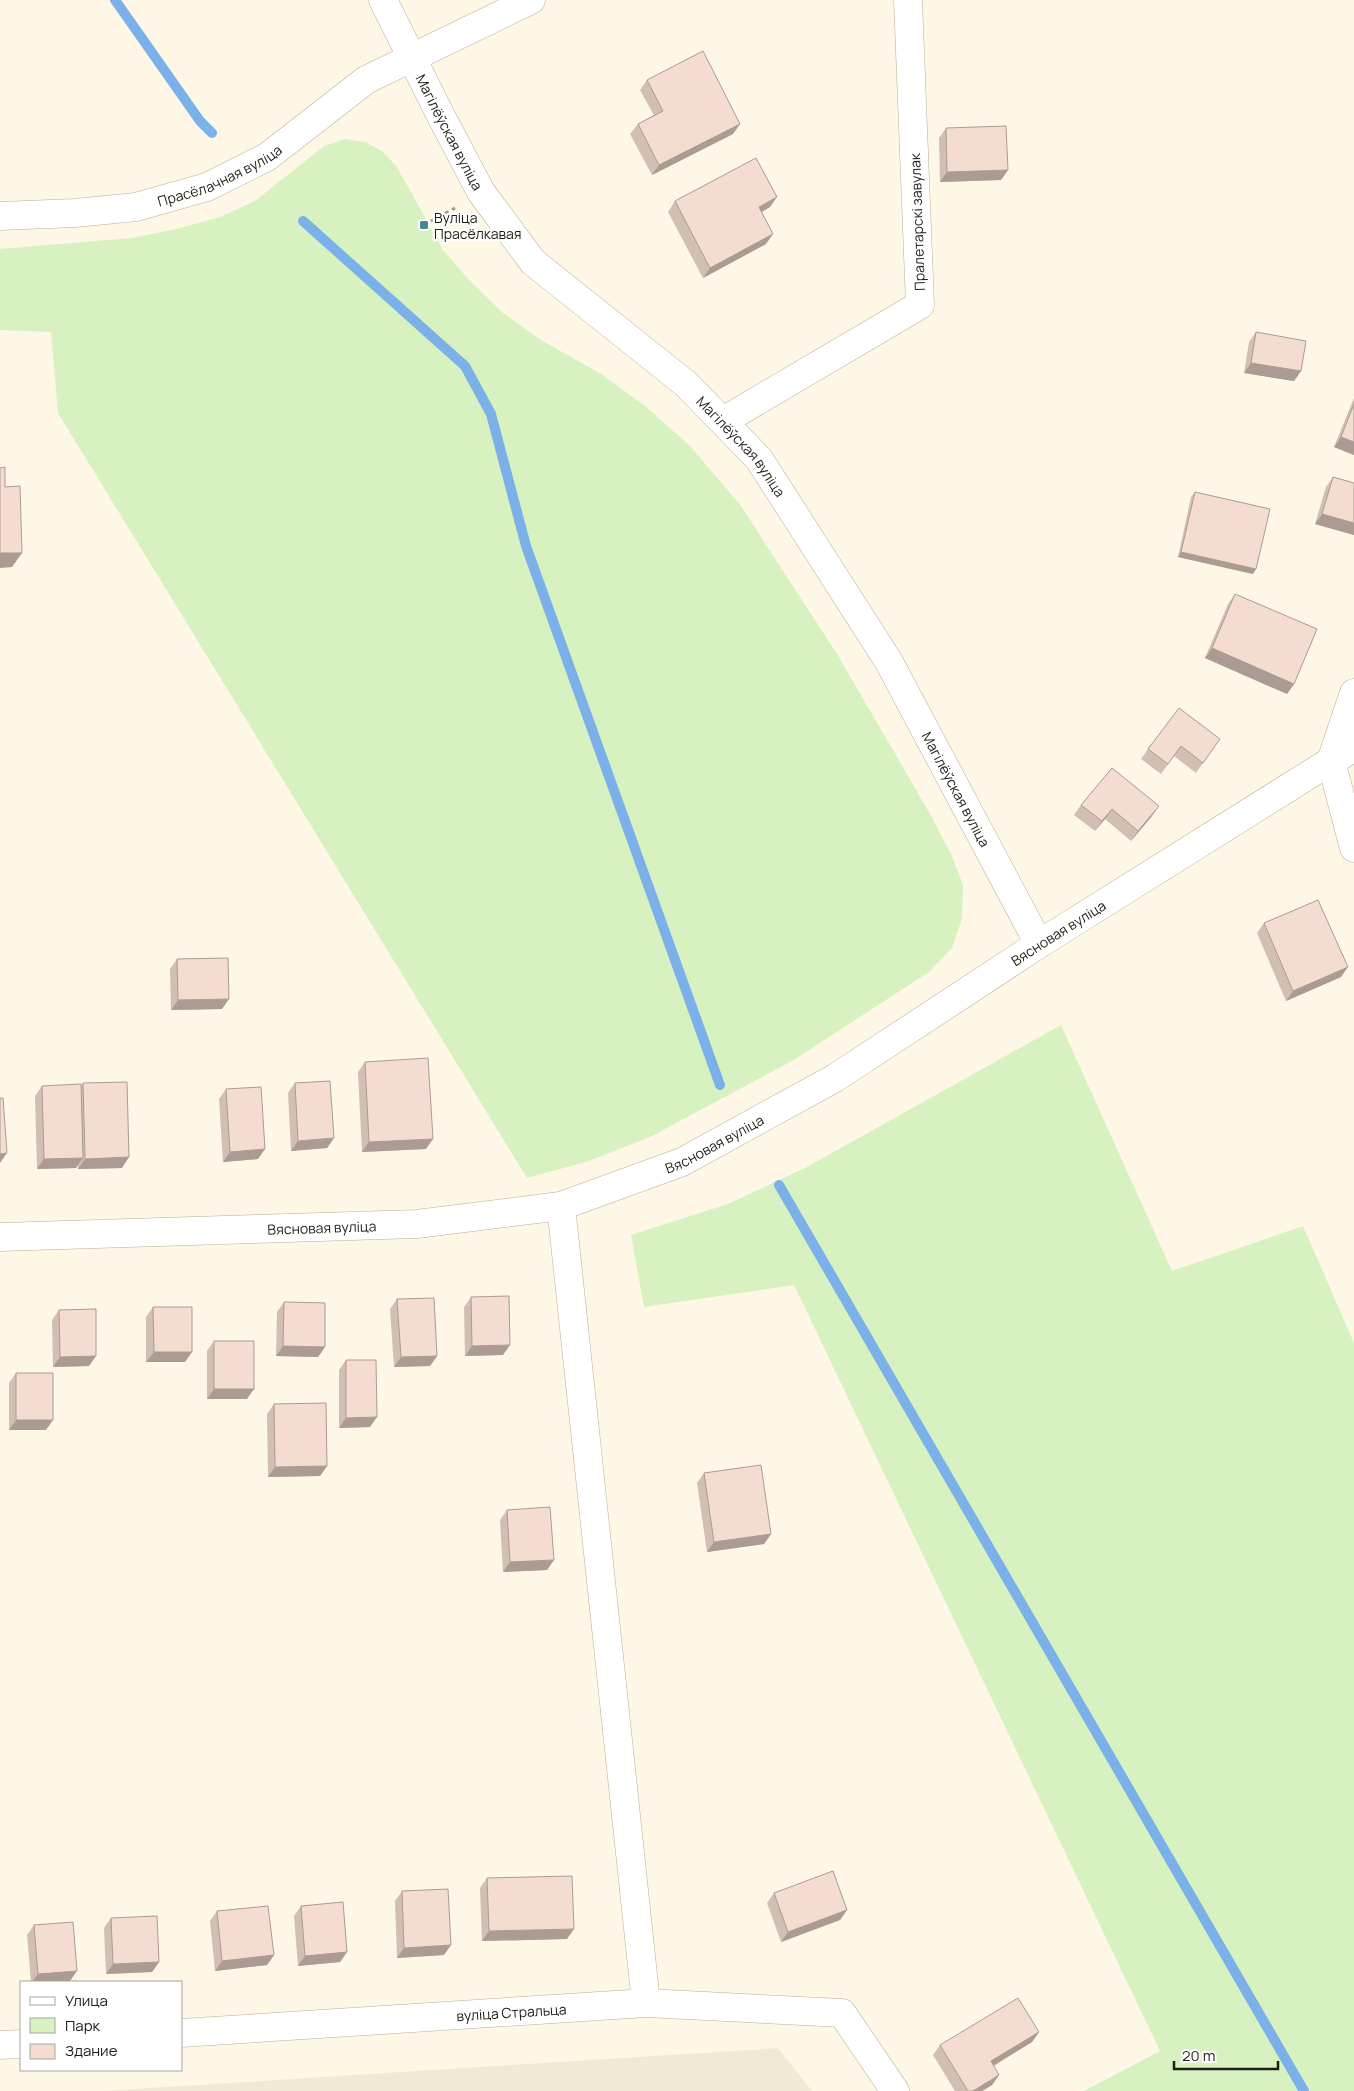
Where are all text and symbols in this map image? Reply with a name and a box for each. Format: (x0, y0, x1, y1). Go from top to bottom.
street label: Магілёўская вуліца (412, 71, 488, 193)
street label: Прасёлачная вуліца (155, 140, 285, 210)
street label: Пралетарскі завулак (905, 152, 929, 291)
place label: Вуліца Прасёлкавая (434, 208, 521, 243)
marker: Вуліца Прасёлкавая (418, 219, 430, 231)
street label: Магілёўская вуліца (693, 391, 790, 500)
street label: Магілёўская вуліца (918, 728, 995, 850)
street label: Вясновая вуліца (1007, 895, 1109, 970)
street label: Вясновая вуліца (662, 1110, 767, 1177)
street label: Вясновая вуліца (267, 1216, 377, 1238)
legend (20, 1981, 182, 2071)
text: Улица (65, 1990, 108, 2011)
street label: вуліца Стральца (456, 1999, 567, 2025)
text: Парк (65, 2015, 101, 2036)
scale bar (1174, 2038, 1278, 2070)
text: Здание (65, 2040, 118, 2061)
text: 20 m (1182, 2045, 1215, 2066)

